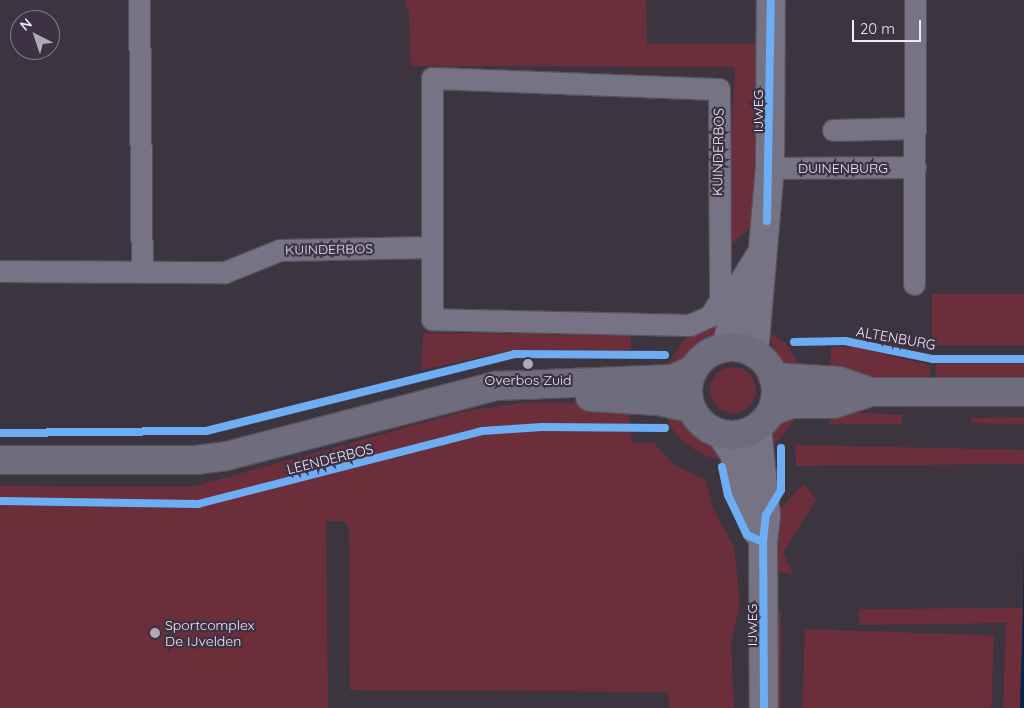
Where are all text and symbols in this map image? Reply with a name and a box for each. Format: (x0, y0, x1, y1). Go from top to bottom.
north arrow (10, 10, 60, 60)
scale bar (854, 10, 923, 42)
text: N (16, 14, 36, 35)
text: 20 m (860, 19, 895, 38)
street label: IJWEG (750, 90, 766, 132)
street label: KUINDERBOS (709, 108, 727, 196)
street label: DUINENBURG (798, 160, 888, 176)
street label: KUINDERBOS (285, 240, 373, 258)
street label: ALTENBURG (855, 323, 937, 353)
marker: Overbos Zuid (522, 358, 534, 370)
place label: Overbos Zuid (484, 372, 572, 388)
street label: LEENDERBOS (285, 440, 375, 478)
street label: IJWEG (744, 604, 760, 646)
place label: Sportcomplex De IJvelden (165, 617, 254, 650)
marker: Sportcomplex De IJvelden (149, 627, 161, 639)

